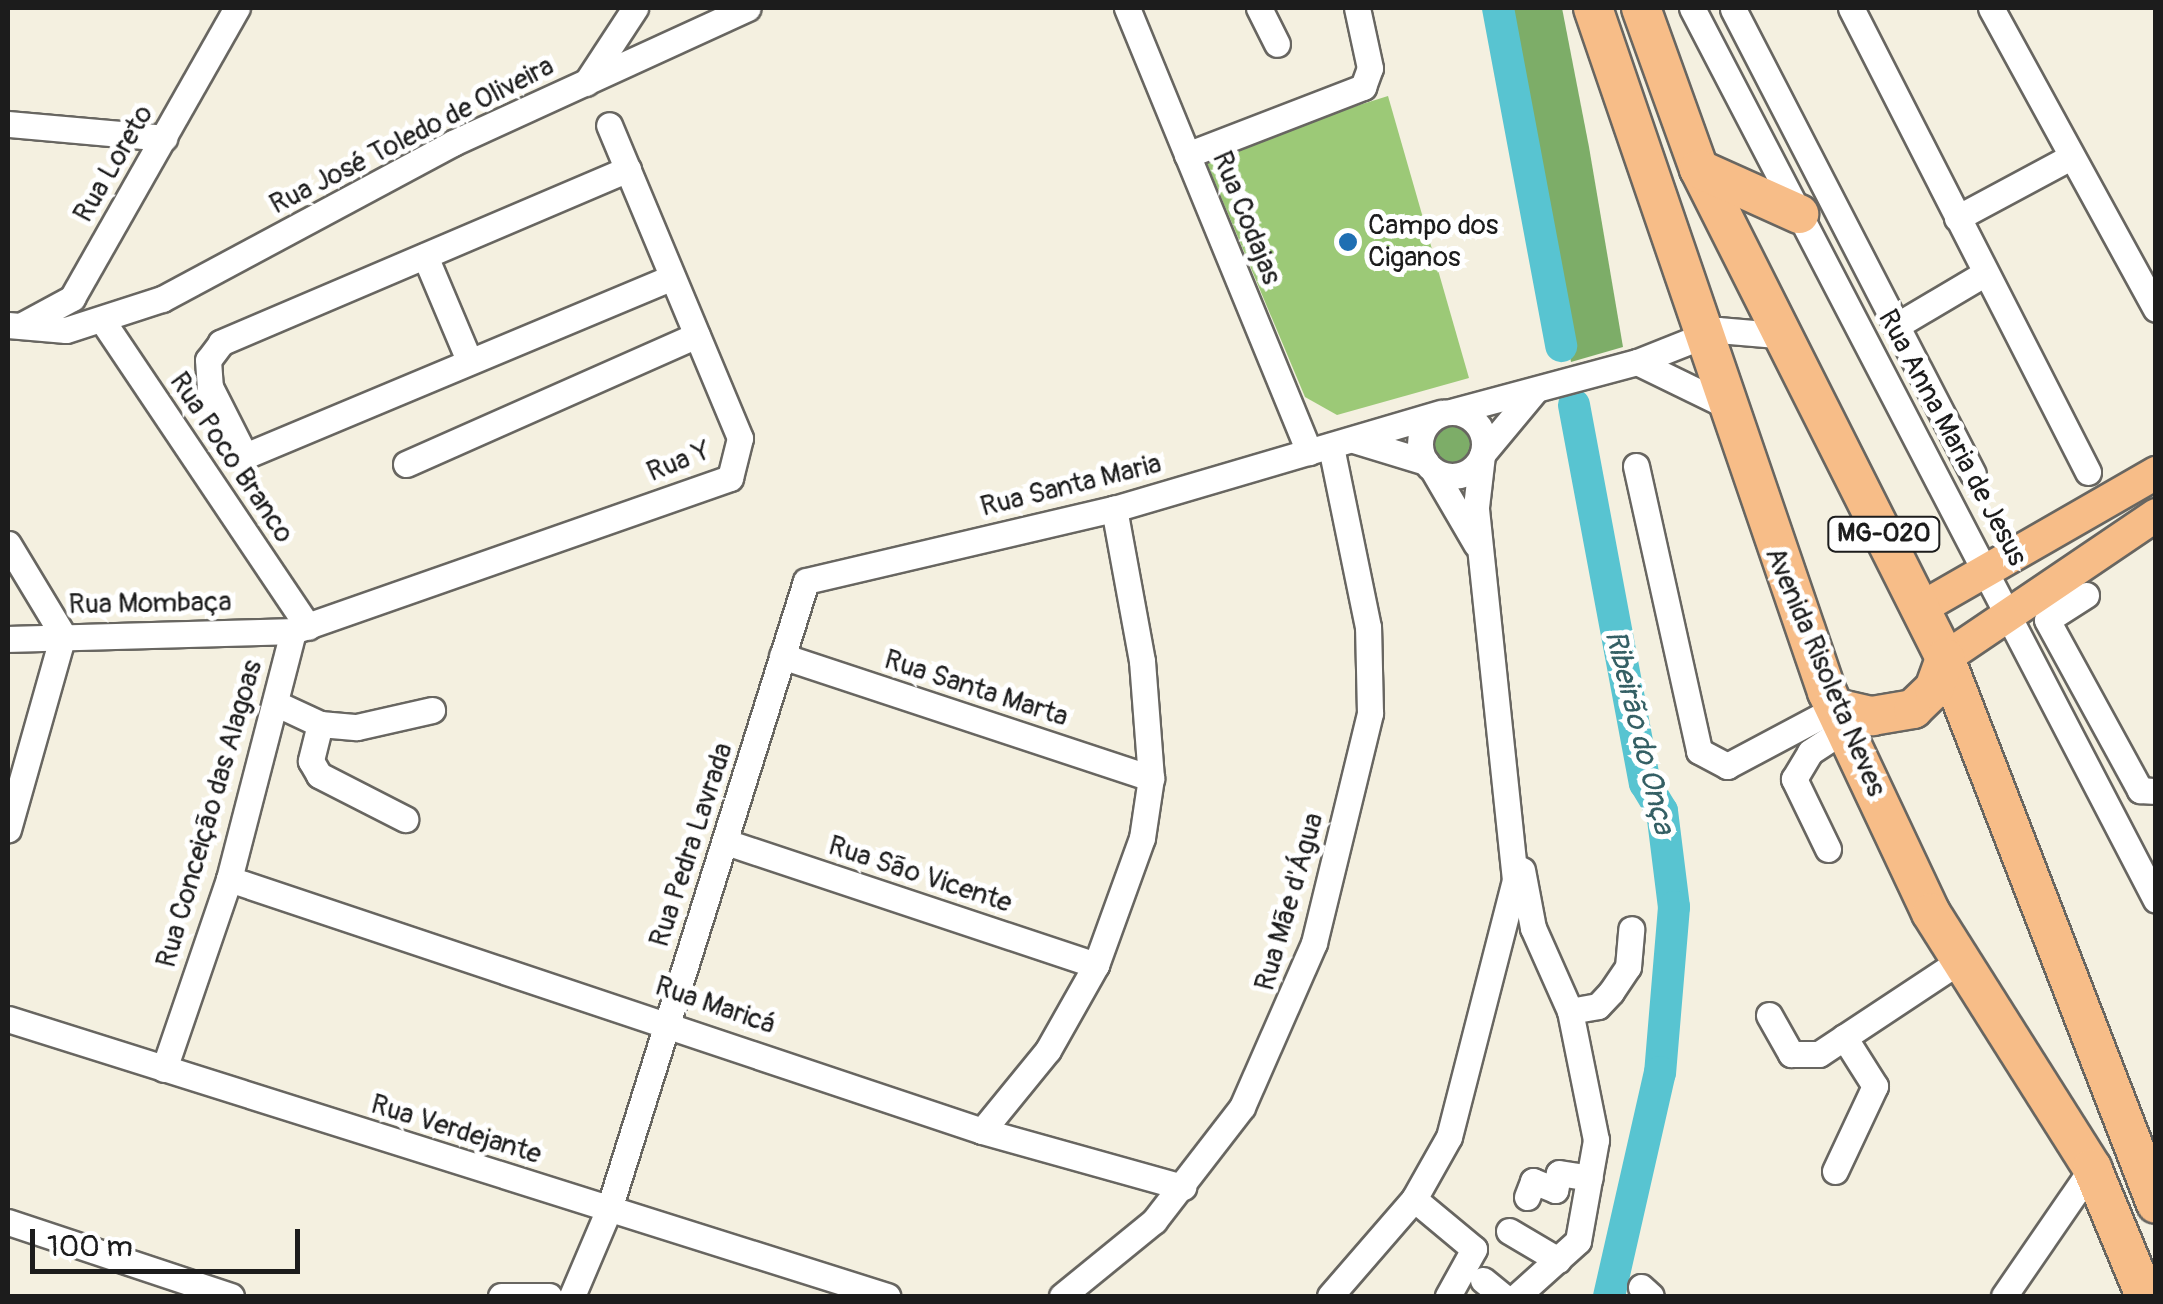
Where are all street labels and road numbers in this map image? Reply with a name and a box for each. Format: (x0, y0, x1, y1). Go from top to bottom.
street label: Rua José Toledo de Oliveira (265, 50, 559, 222)
street label: Rua Loreto (67, 99, 161, 229)
street label: Rua Codajas (1204, 147, 1288, 289)
street label: Rua Anna Maria de Jesus (1870, 304, 2034, 572)
street label: Rua Poco Branco (162, 366, 300, 550)
street label: Rua Y (642, 434, 716, 490)
street label: Rua Santa Maria (977, 447, 1165, 525)
road number: MG-020 (1826, 514, 1942, 554)
street label: Avenida Risoleta Neves (1757, 542, 1893, 802)
street label: Rua Mombaça (68, 586, 232, 622)
street label: Rua Santa Marta (880, 643, 1072, 735)
street label: Rua Conceição das Alagoas (150, 656, 270, 972)
street label: Rua Pedra Lavrada (643, 739, 741, 951)
street label: Rua Mãe d'Água (1249, 809, 1331, 995)
street label: Rua São Vicente (824, 829, 1016, 921)
street label: Rua Maricá (651, 970, 779, 1042)
street label: Rua Verdejante (367, 1088, 545, 1172)

